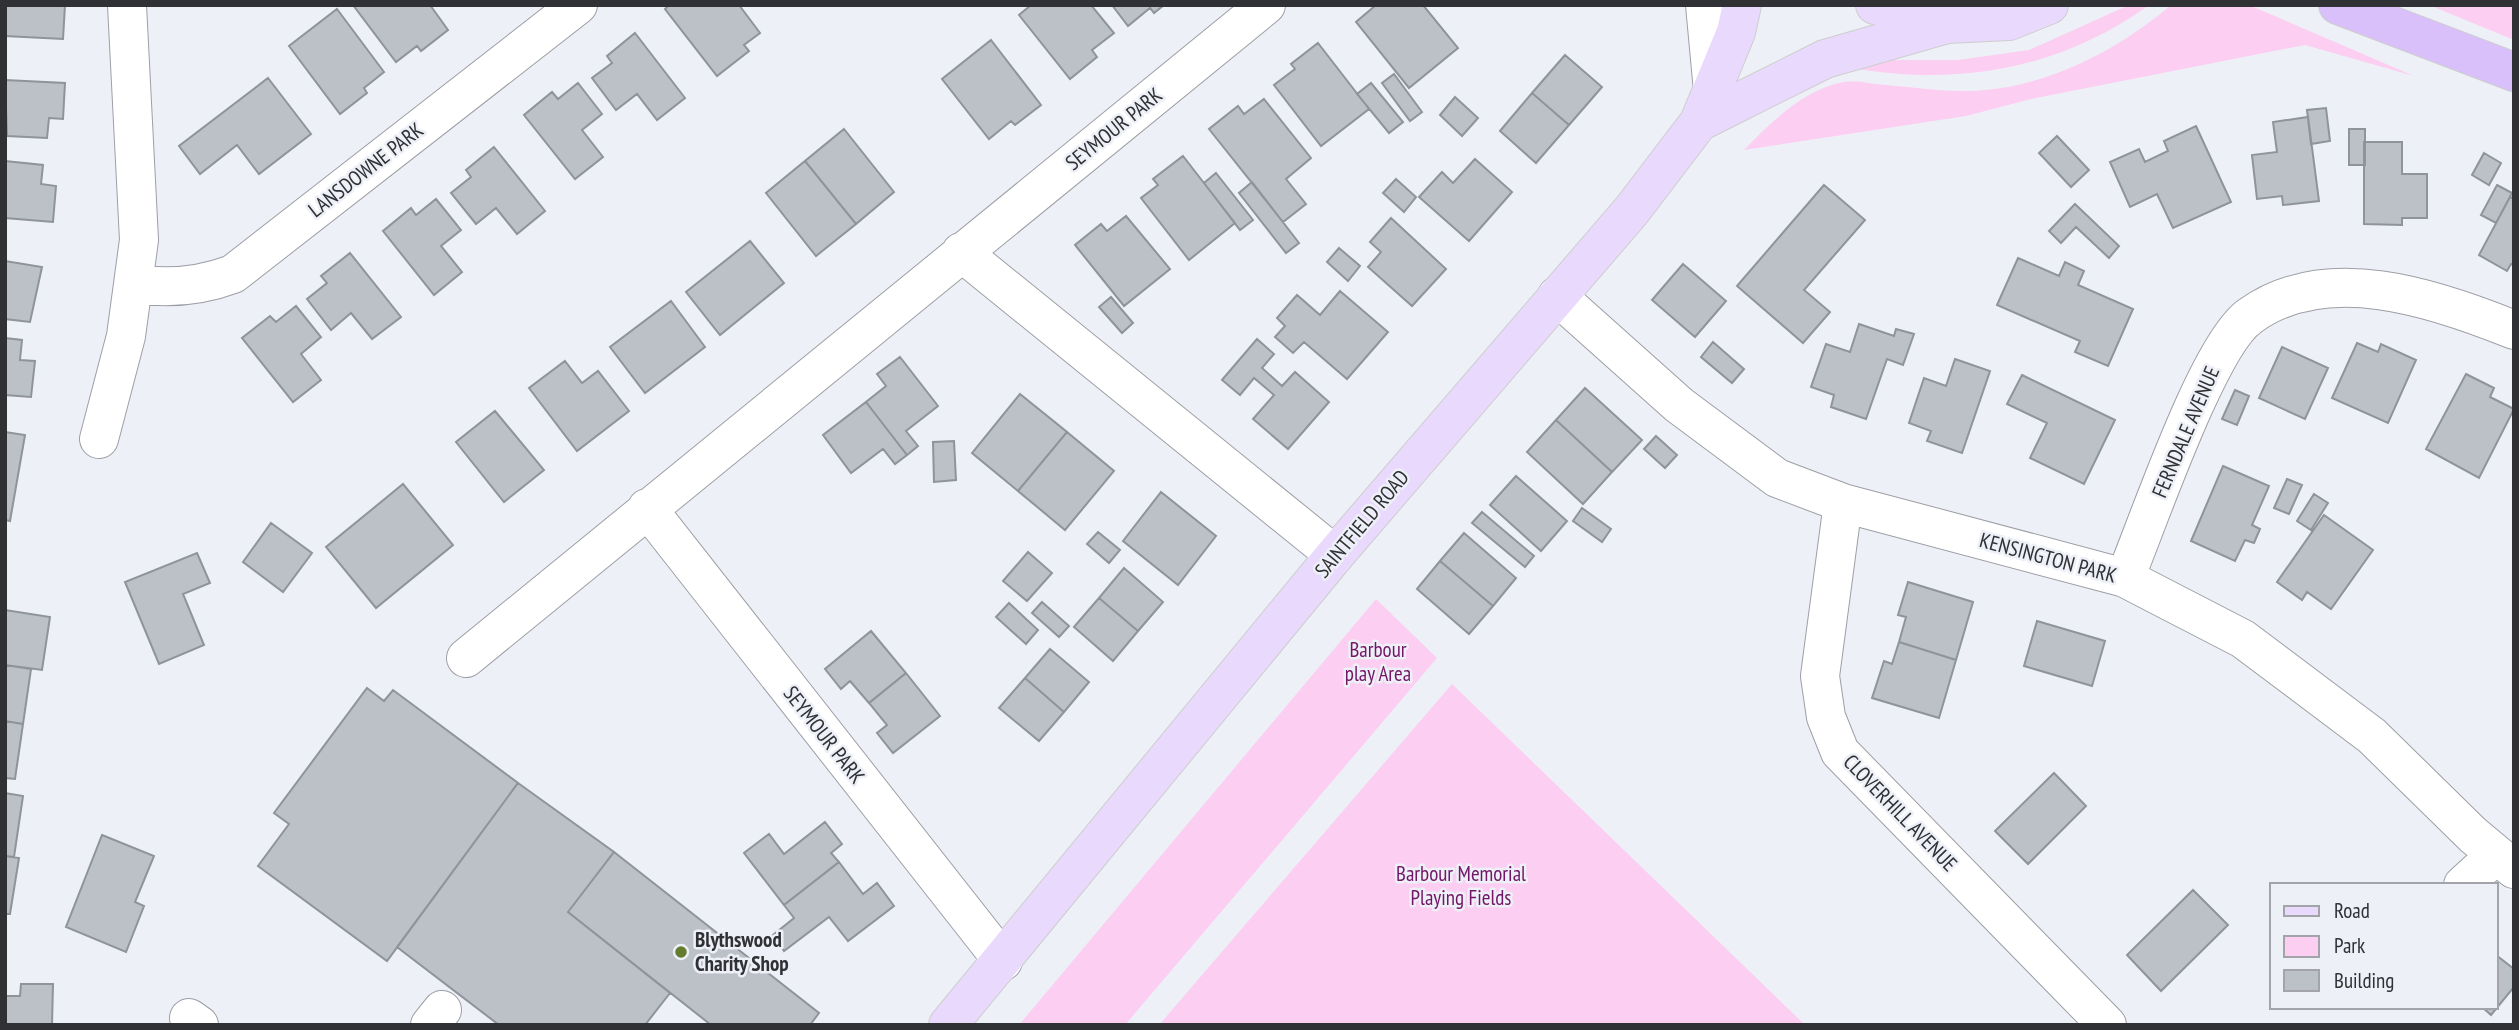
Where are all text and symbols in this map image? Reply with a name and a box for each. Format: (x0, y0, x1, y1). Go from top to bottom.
street label: SEYMOUR PARK (1060, 81, 1168, 176)
street label: LANSDOWNE PARK (303, 116, 429, 223)
street label: FERNDALE AVENUE (2146, 362, 2225, 502)
street label: SAINTFIELD ROAD (1309, 464, 1415, 583)
street label: KENSINGTON PARK (1977, 526, 2120, 589)
park label: Barbour play Area (1345, 636, 1411, 687)
street label: SEYMOUR PARK (778, 680, 871, 789)
street label: CLOVERHILL AVENUE (1838, 748, 1963, 877)
park label: Barbour Memorial Playing Fields (1396, 860, 1526, 911)
legend (2270, 883, 2498, 1009)
text: Road (2334, 897, 2370, 924)
place label: Blythswood Charity Shop (695, 926, 789, 977)
text: Park (2334, 932, 2365, 959)
marker: Blythswood Charity Shop (673, 944, 689, 960)
text: Building (2334, 967, 2394, 994)

